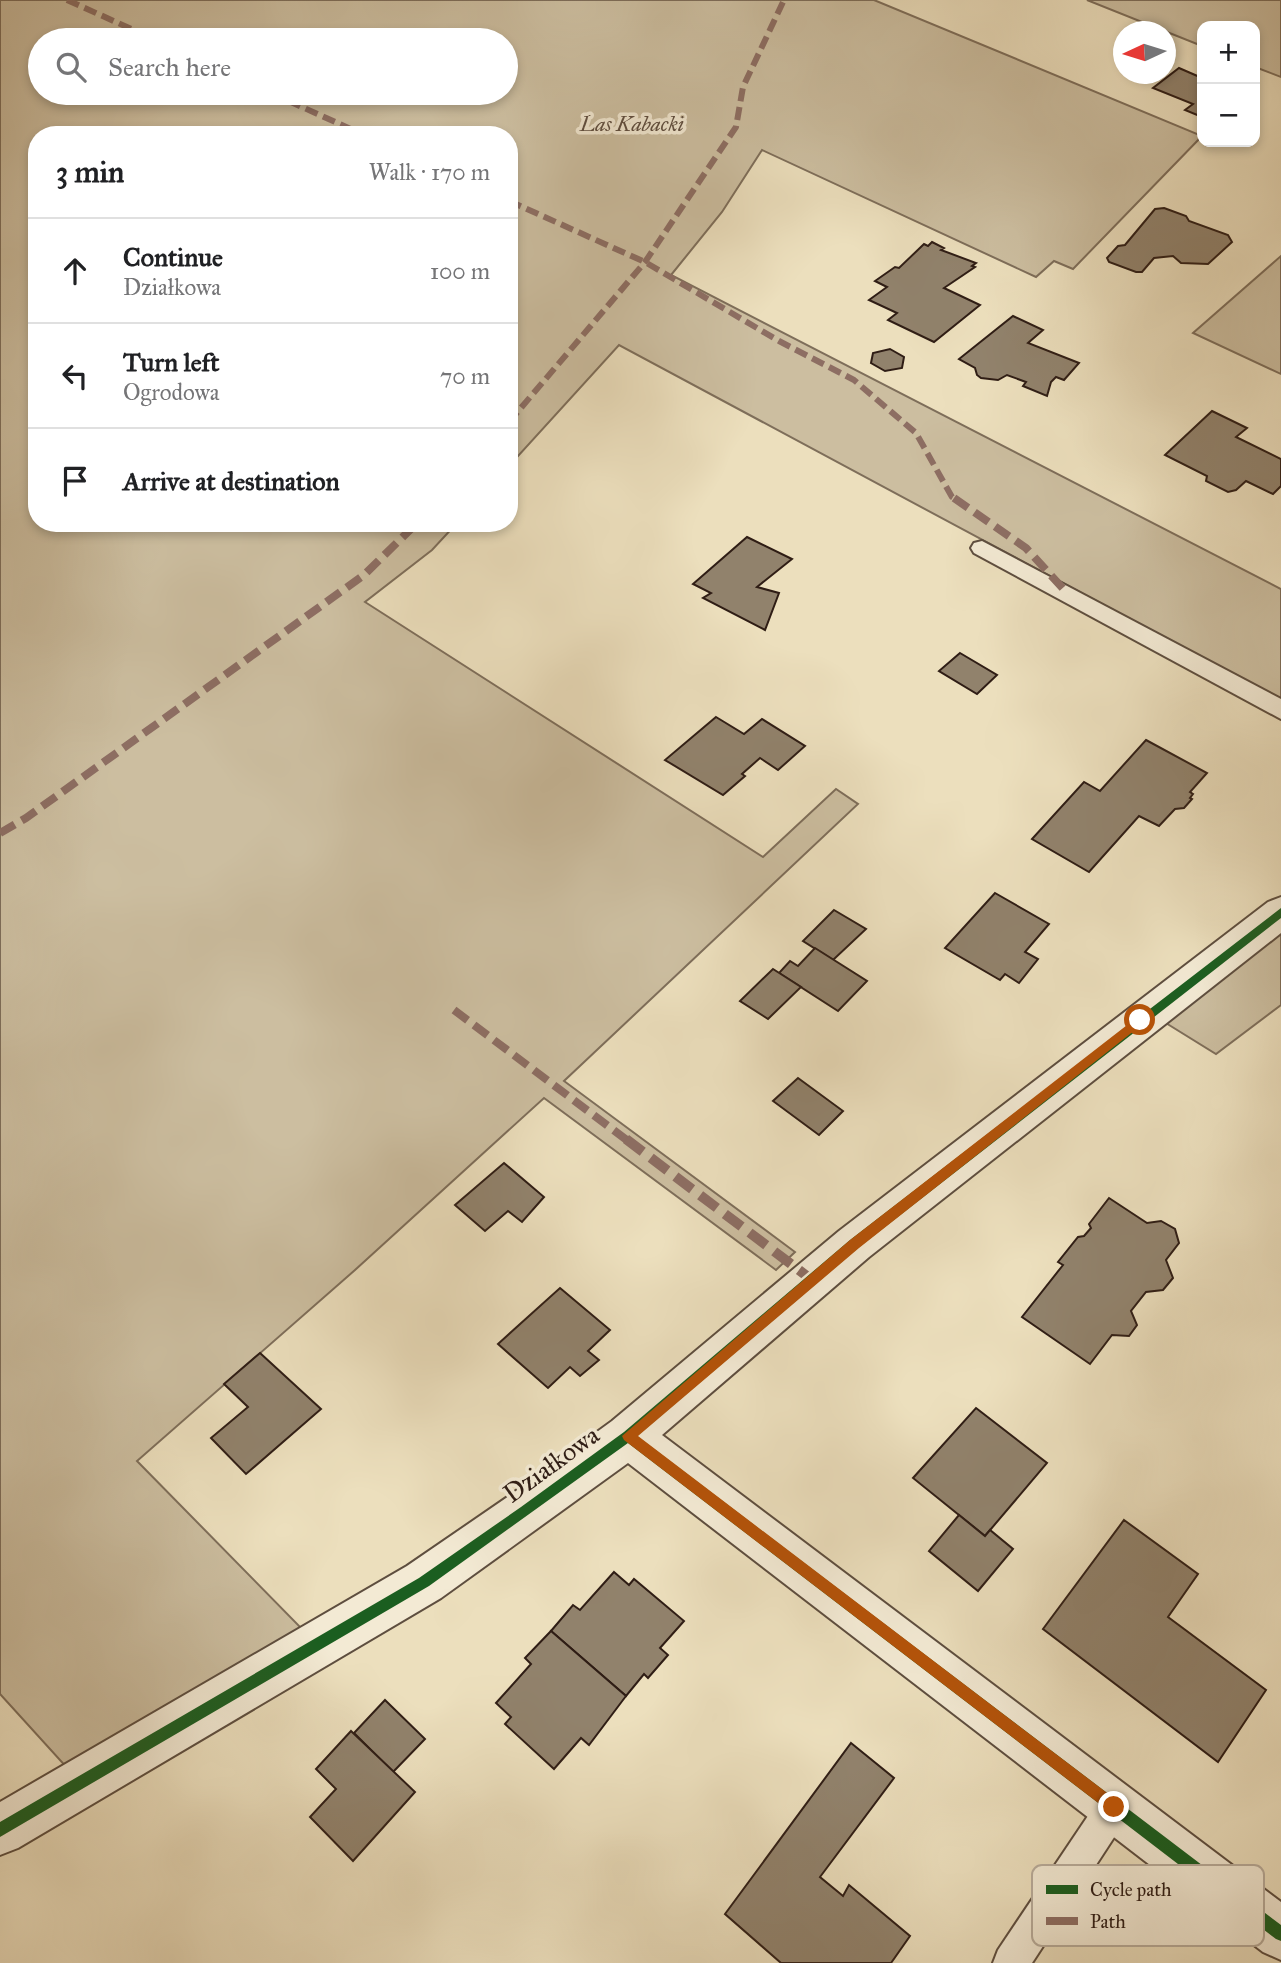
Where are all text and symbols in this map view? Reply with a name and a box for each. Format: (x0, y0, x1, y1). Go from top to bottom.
north arrow (1113, 21, 1176, 84)
map controls (1197, 21, 1260, 147)
button: + (1197, 21, 1260, 84)
search box (28, 28, 518, 105)
icon: search (52, 48, 90, 86)
text: Search here (108, 51, 231, 83)
button: − (1197, 84, 1260, 147)
park label: Las Kabacki (579, 111, 684, 137)
text: 3 min (56, 154, 124, 190)
text: Walk · 170 m (369, 158, 490, 186)
text: Continue (123, 241, 223, 273)
icon: ahead (56, 252, 94, 290)
text: 100 m (430, 257, 490, 285)
text: Działkowa (123, 273, 221, 301)
text: Turn left (123, 346, 219, 378)
icon: left (56, 357, 94, 395)
text: 70 m (440, 362, 490, 390)
text: Ogrodowa (123, 378, 219, 406)
icon: arrive (56, 462, 94, 500)
text: Arrive at destination (123, 465, 340, 497)
route start (1124, 1004, 1155, 1035)
street label: Działkowa (497, 1419, 605, 1509)
route end (1098, 1791, 1129, 1822)
legend (1032, 1865, 1264, 1946)
text: Cycle path (1090, 1878, 1172, 1901)
text: Path (1090, 1910, 1126, 1933)

